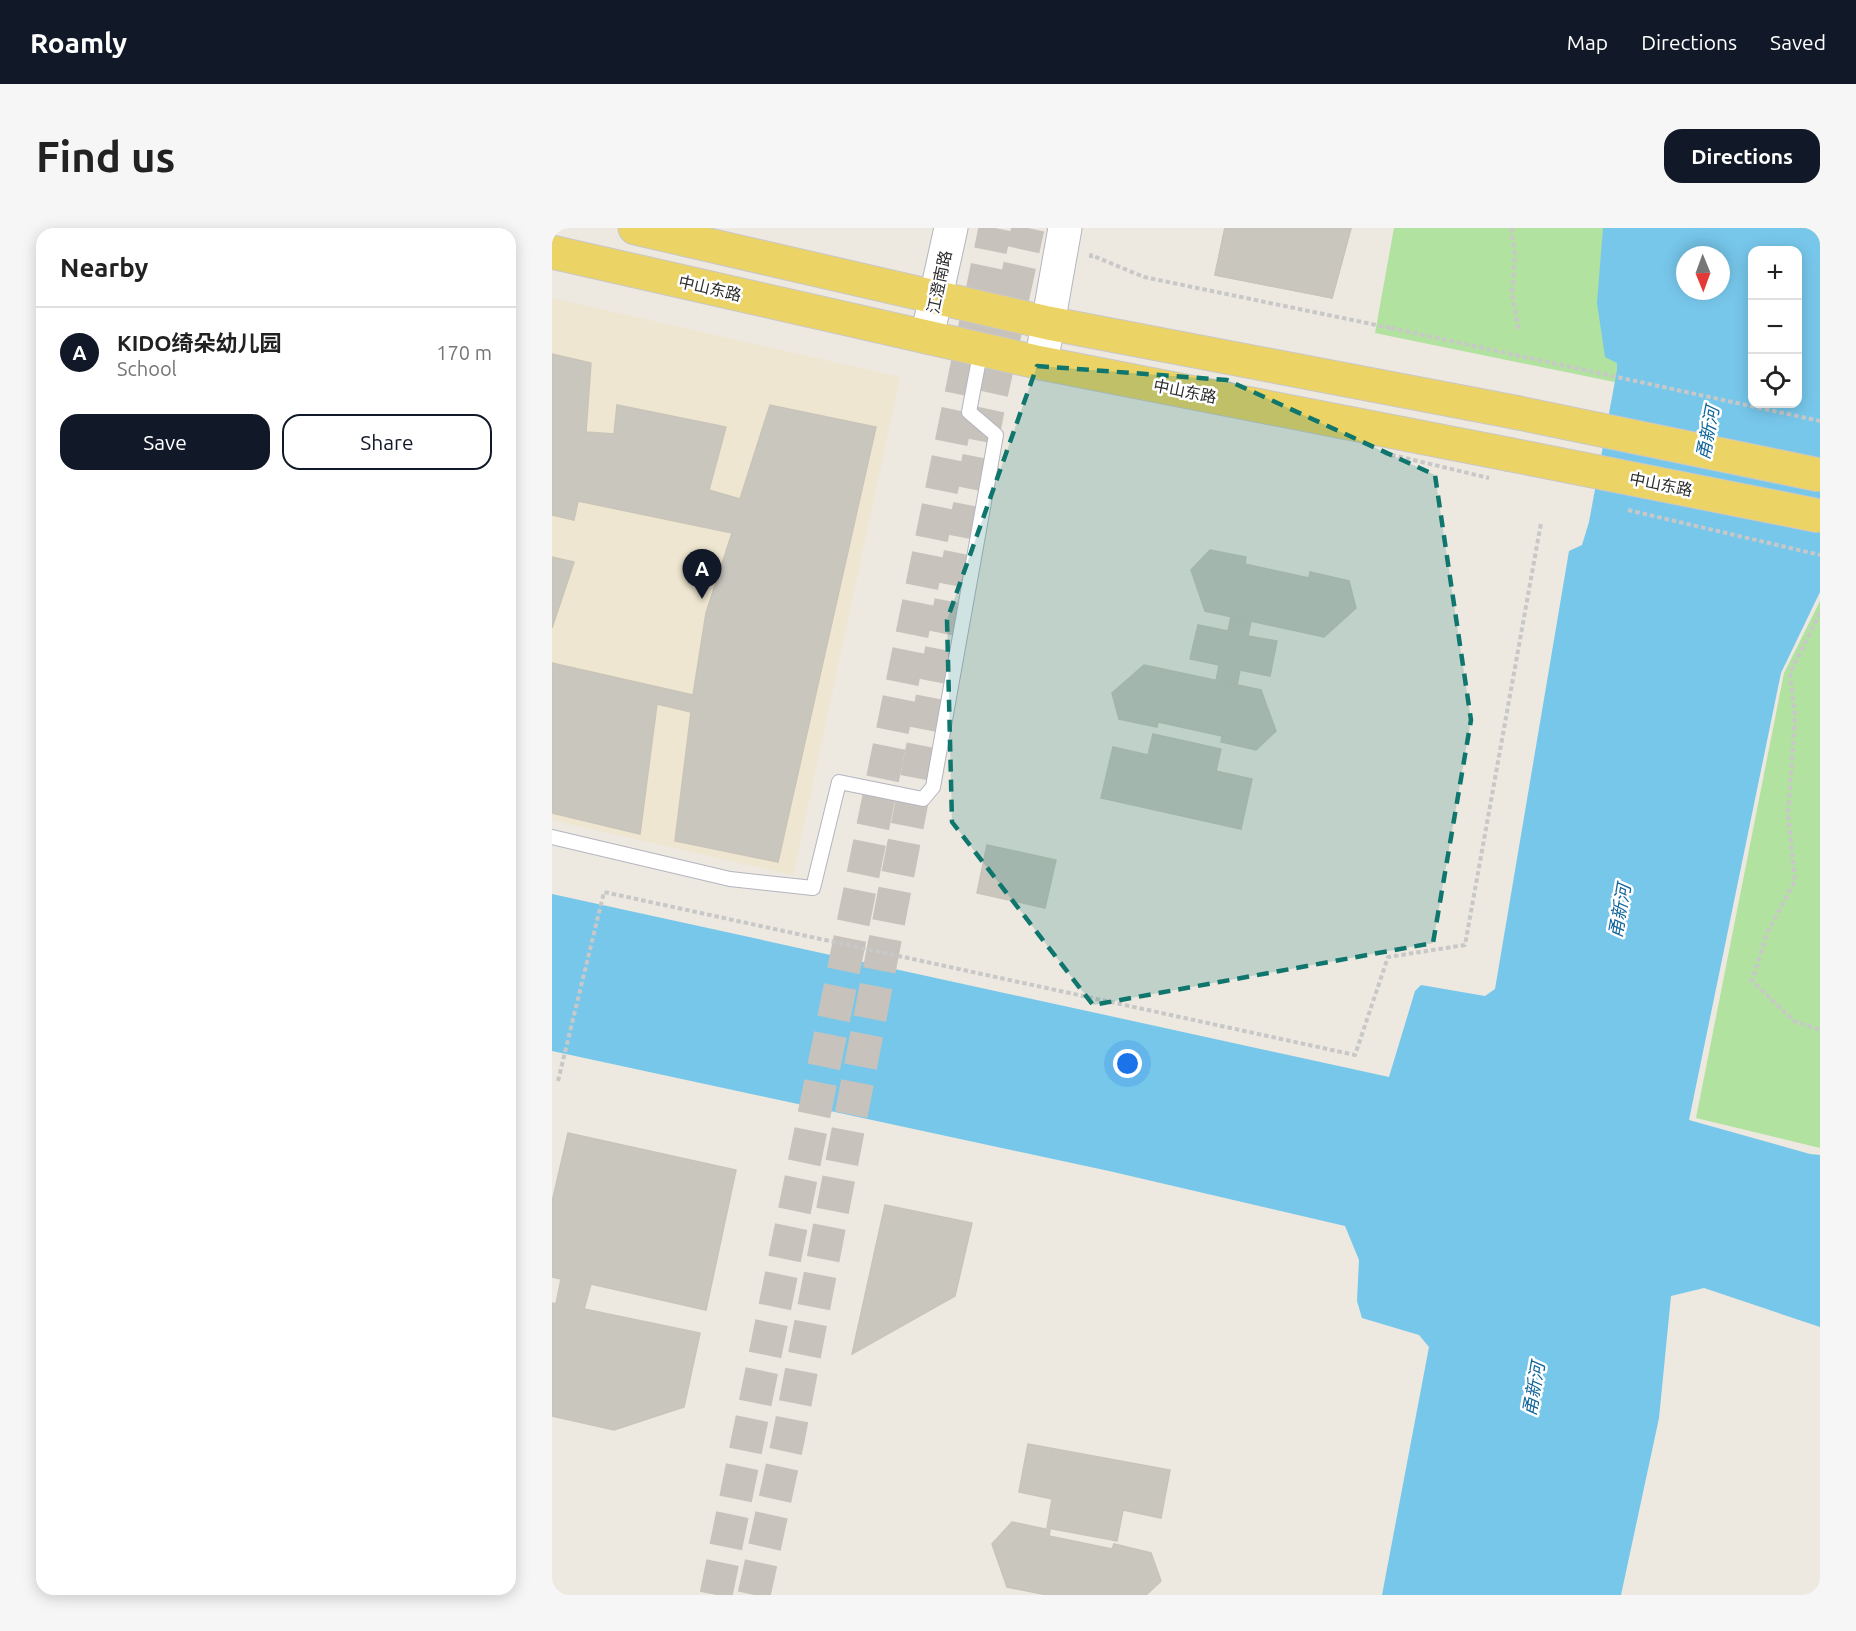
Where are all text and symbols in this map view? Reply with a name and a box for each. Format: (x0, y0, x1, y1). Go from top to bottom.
text: Roamly (30, 27, 127, 58)
text: Map (1567, 30, 1608, 54)
text: Directions (1641, 30, 1737, 54)
text: Saved (1770, 30, 1826, 54)
button: Directions (1664, 129, 1820, 183)
text: Find us (36, 133, 175, 180)
north arrow (1676, 246, 1730, 300)
map controls (1748, 246, 1802, 408)
button: + (1748, 246, 1802, 300)
street label: 江澄南路 (924, 249, 954, 315)
text: Nearby (60, 253, 148, 282)
street label: 中山东路 (677, 272, 743, 304)
button: − (1748, 300, 1802, 354)
text: KIDO绮朵幼儿园 (117, 330, 282, 355)
text: A (72, 341, 87, 364)
text: 170 m (436, 341, 492, 364)
button: locate (1748, 354, 1802, 408)
text: School (117, 357, 177, 380)
street label: 中山东路 (1152, 376, 1218, 406)
water label: 甬新河 (1692, 402, 1723, 461)
button: Save (60, 414, 270, 470)
button: Share (282, 414, 492, 470)
street label: 中山东路 (1628, 469, 1694, 499)
pin: A (682, 550, 722, 599)
water label: 甬新河 (1604, 880, 1634, 939)
your location (1113, 1049, 1142, 1078)
water label: 甬新河 (1518, 1358, 1548, 1417)

